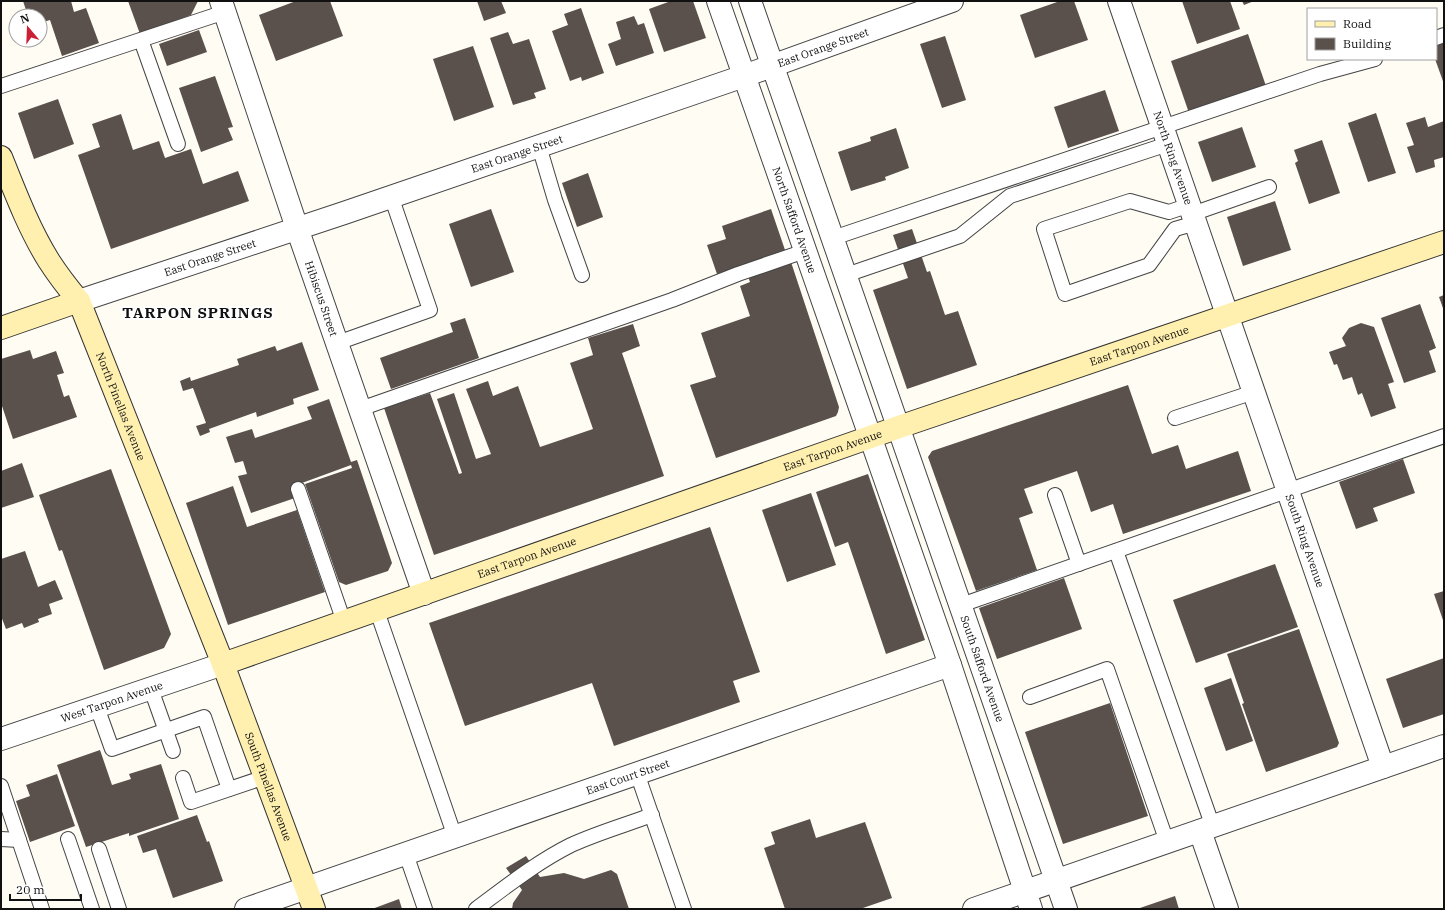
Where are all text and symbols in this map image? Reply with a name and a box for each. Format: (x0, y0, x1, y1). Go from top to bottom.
north arrow (8, 8, 48, 48)
legend (1307, 8, 1437, 60)
text: N (18, 10, 31, 27)
text: Road (1343, 16, 1372, 31)
street label: East Orange Street (775, 25, 871, 70)
text: Building (1343, 36, 1391, 51)
street label: North Ring Avenue (1150, 109, 1196, 207)
street label: East Orange Street (469, 132, 565, 176)
street label: North Safford Avenue (769, 165, 820, 275)
street label: East Orange Street (162, 236, 258, 279)
street label: Hibiscus Street (302, 259, 341, 338)
district label: TARPON SPRINGS (122, 303, 274, 322)
street label: East Tarpon Avenue (1088, 322, 1191, 369)
street label: North Pinellas Avenue (93, 350, 149, 463)
street label: East Tarpon Avenue (781, 426, 884, 474)
street label: South Ring Avenue (1282, 492, 1328, 590)
street label: East Tarpon Avenue (476, 534, 578, 581)
street label: South Safford Avenue (957, 614, 1007, 724)
street label: West Tarpon Avenue (59, 678, 165, 725)
street label: South Pinellas Avenue (242, 730, 295, 843)
street label: East Court Street (584, 756, 671, 798)
scale bar (10, 876, 81, 902)
text: 20 m (16, 882, 45, 897)

